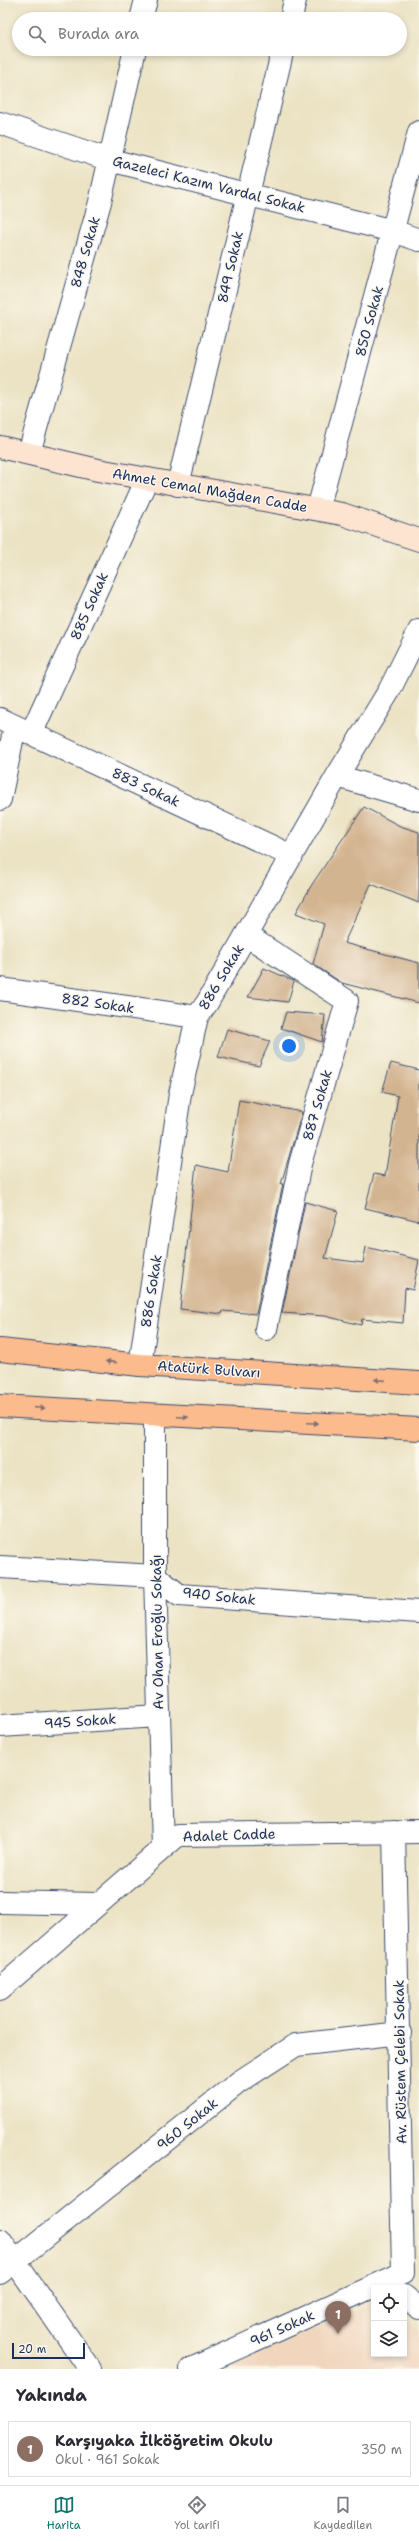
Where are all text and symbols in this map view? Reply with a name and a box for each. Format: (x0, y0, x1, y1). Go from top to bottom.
search box (12, 12, 407, 56)
icon: search (26, 23, 48, 45)
text: Burada ara (58, 24, 139, 44)
street label: Gazeleci Kazım Vardal Sokak (111, 151, 307, 217)
street label: 848 Sokak (66, 214, 104, 290)
street label: 849 Sokak (213, 229, 247, 305)
street label: 850 Sokak (351, 284, 387, 358)
street label: Ahmet Cemal Mağden Cadde (111, 464, 309, 516)
street label: 885 Sokak (66, 569, 112, 643)
street label: 883 Sokak (109, 763, 183, 811)
street label: 886 Sokak (194, 941, 248, 1013)
street label: 882 Sokak (60, 989, 136, 1017)
your location (279, 1036, 299, 1056)
street label: 887 Sokak (298, 1067, 336, 1143)
street label: 886 Sokak (136, 1253, 166, 1329)
street label: Atatürk Bulvarı (157, 1356, 261, 1382)
one-way arrow (105, 1359, 117, 1365)
one-way arrow (374, 1377, 386, 1384)
one-way arrow (33, 1405, 45, 1412)
one-way arrow (177, 1414, 190, 1420)
one-way arrow (306, 1420, 319, 1427)
street label: Av Ohan Eroğlu Sokağı (147, 1554, 167, 1710)
street label: 940 Sokak (181, 1583, 257, 1609)
street label: 945 Sokak (43, 1710, 117, 1732)
street label: Adalet Cadde (182, 1824, 276, 1846)
street label: Av. Rüstem Çelebi Sokak (390, 1980, 410, 2144)
street label: 960 Sokak (153, 2094, 221, 2154)
map controls (371, 2285, 407, 2357)
button: locate (371, 2285, 407, 2321)
pin: 1 (325, 2301, 351, 2334)
street label: 961 Sokak (247, 2306, 317, 2350)
button: layers (371, 2321, 407, 2357)
scale bar (12, 2341, 85, 2360)
text: 20 m (18, 2342, 46, 2357)
text: Yakında (16, 2384, 87, 2406)
text: Karşıyaka İlköğretim Okulu (55, 2431, 273, 2451)
text: 1 (27, 2441, 33, 2458)
text: 350 m (361, 2441, 402, 2458)
text: Okul · 961 Sokak (55, 2451, 160, 2468)
tab: Harita (47, 2494, 81, 2533)
tab: Yol tarifi (174, 2494, 220, 2533)
tab: Kaydedilen (313, 2494, 372, 2533)

